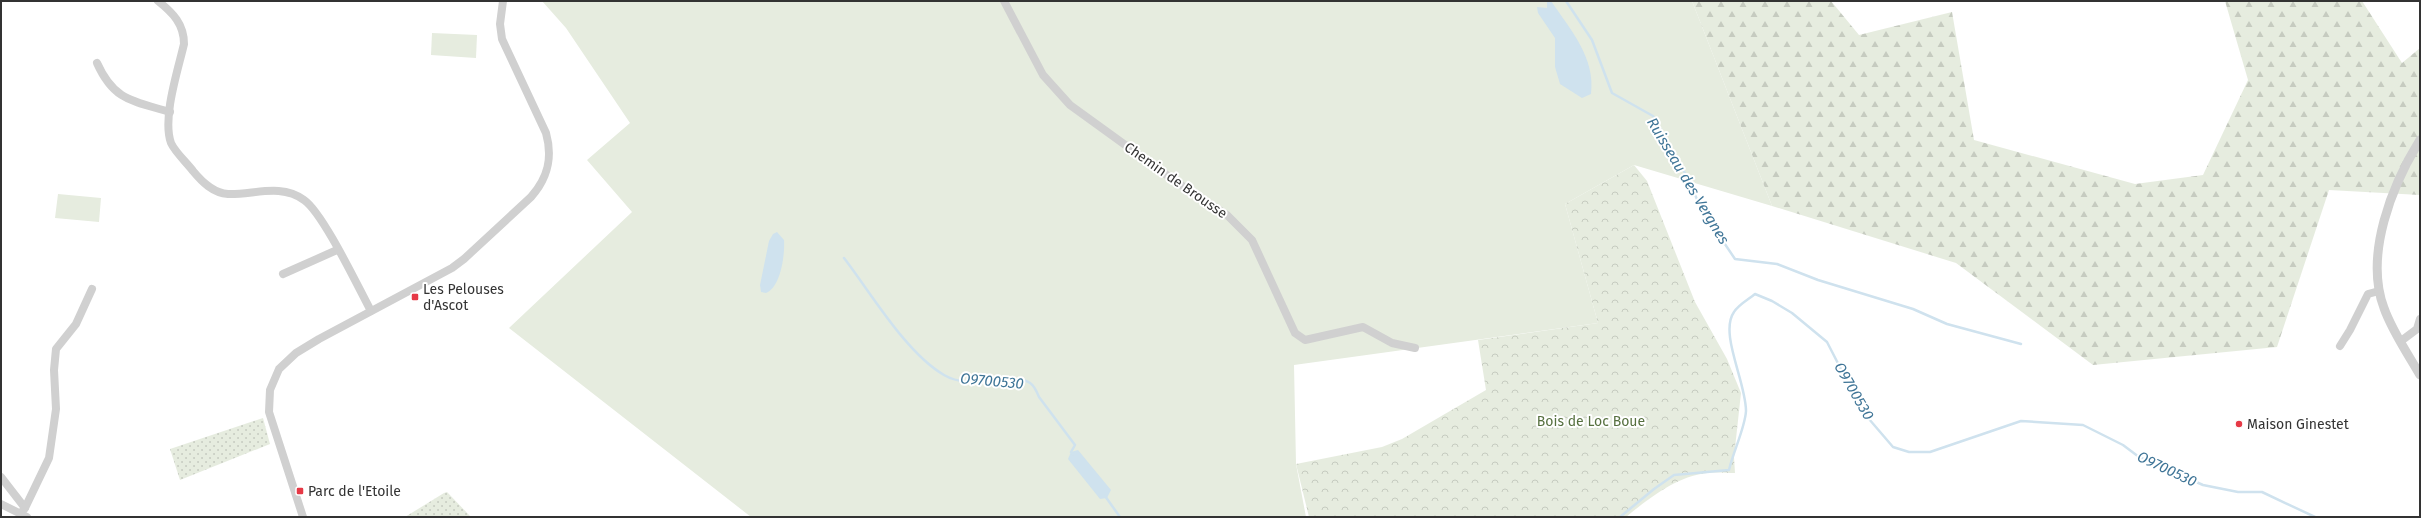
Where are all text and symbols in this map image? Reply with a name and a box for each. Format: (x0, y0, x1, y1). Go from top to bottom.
water label: Ruisseau des Vergnes (1643, 114, 1733, 248)
street label: Chemin de Brousse (1121, 139, 1230, 222)
place label: Les Pelouses d'Ascot (423, 281, 504, 314)
marker: Les Pelouses d'Ascot (410, 292, 420, 302)
water label: O9700530 (1830, 359, 1878, 423)
water label: O9700530 (959, 369, 1025, 393)
park label: Bois de Loc Boue (1537, 413, 1645, 430)
place label: Maison Ginestet (2247, 416, 2350, 433)
marker: Maison Ginestet (2234, 419, 2244, 429)
water label: O9700530 (2134, 447, 2200, 491)
place label: Parc de l'Etoile (308, 483, 401, 500)
marker: Parc de l'Etoile (295, 486, 305, 496)

